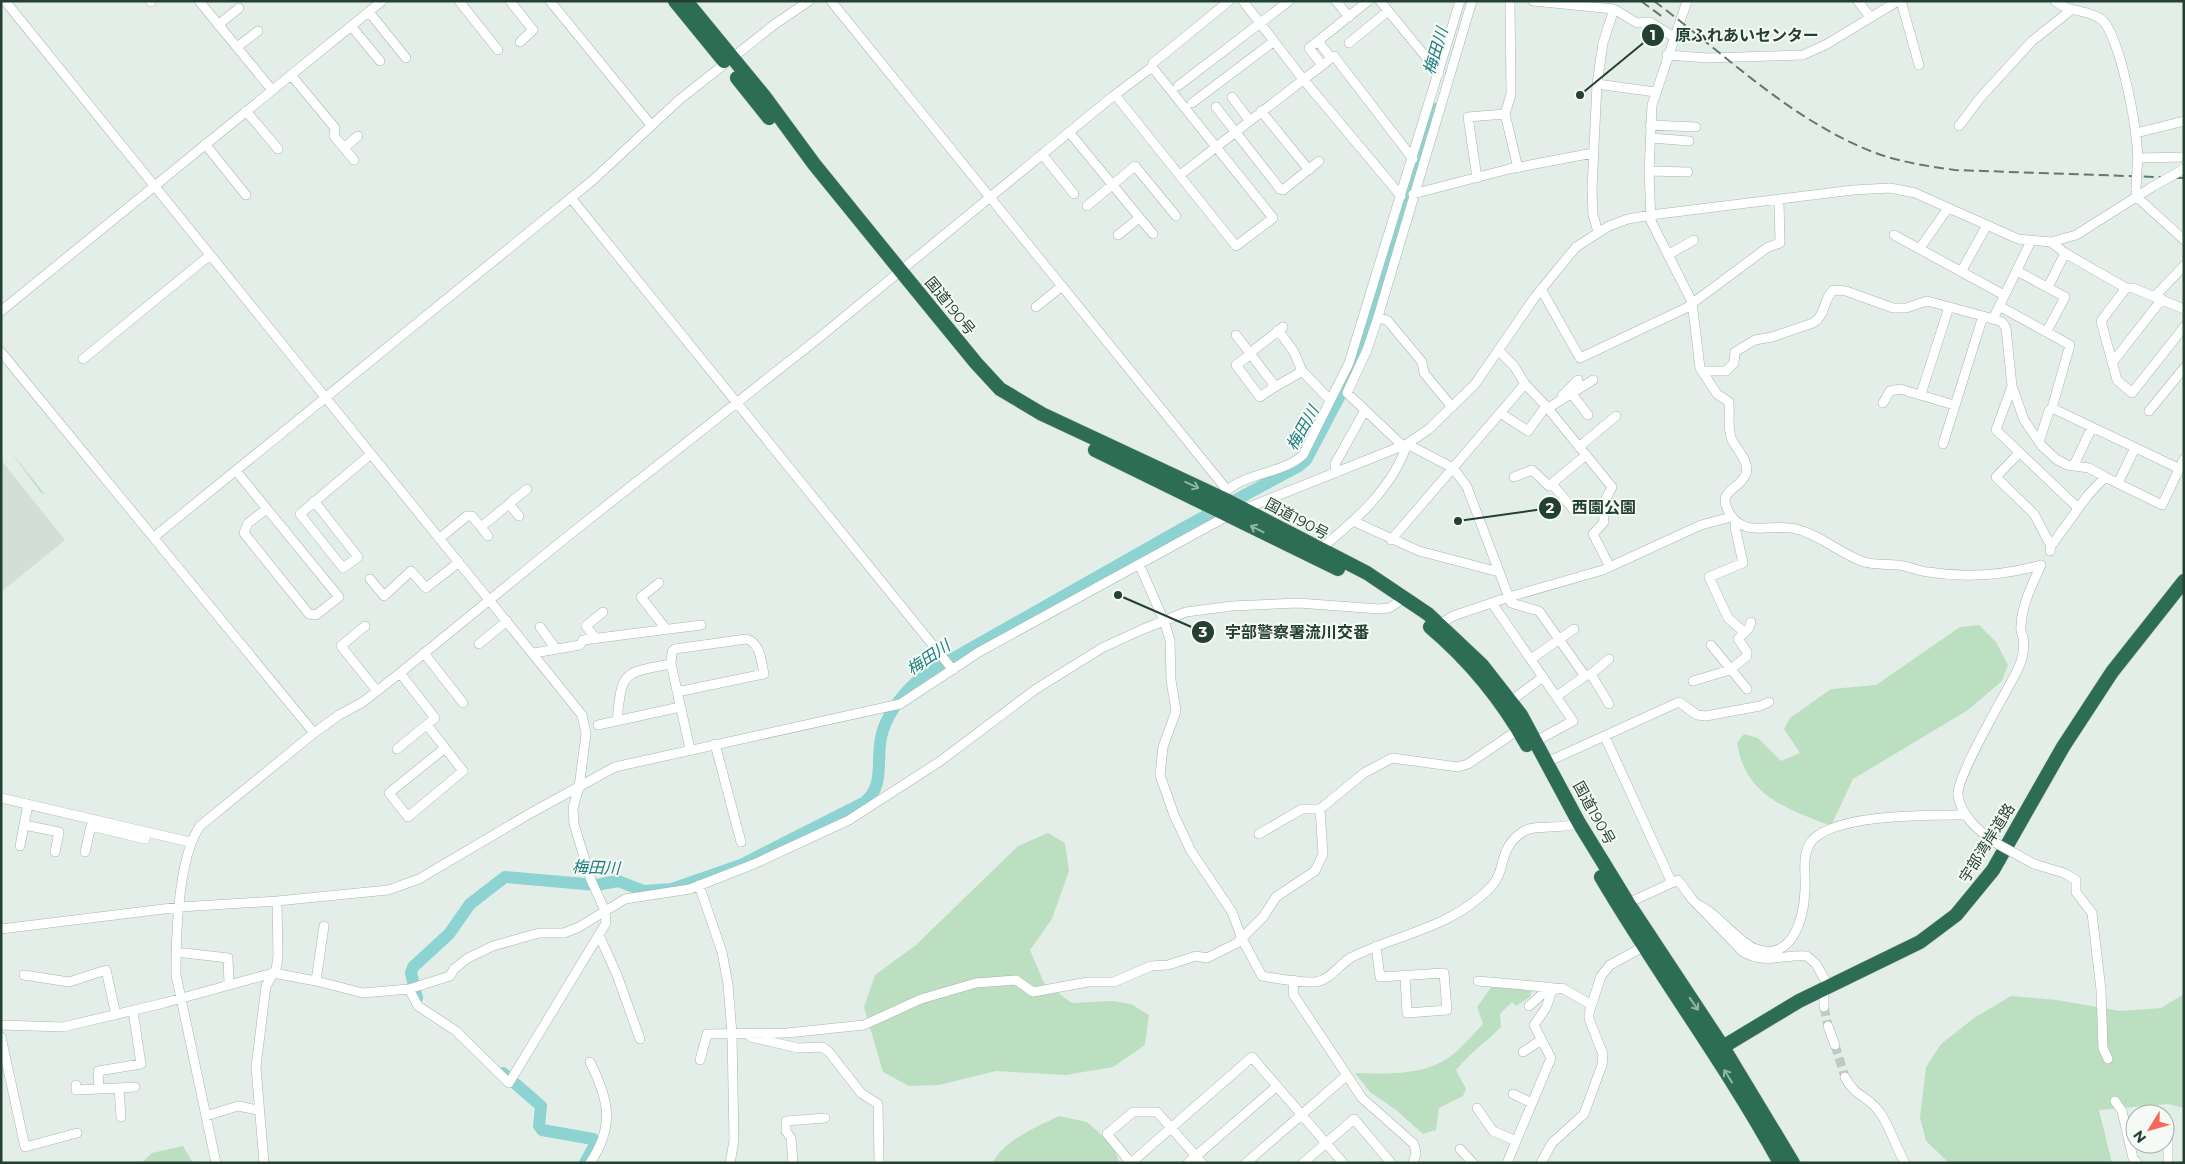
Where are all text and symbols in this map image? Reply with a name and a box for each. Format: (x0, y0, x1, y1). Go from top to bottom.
callout: 原ふれあいセンター (1640, 20, 1829, 51)
water label: 梅田川 (1419, 24, 1452, 77)
text: 1 (1650, 25, 1656, 44)
text: 原ふれあいセンター (1675, 26, 1819, 45)
street label: 国道190号 (921, 273, 980, 339)
water label: 梅田川 (1282, 401, 1324, 454)
one-way arrow (1184, 480, 1199, 490)
callout: 西園公園 (1537, 492, 1646, 523)
street label: 国道190号 (1262, 494, 1332, 543)
text: 2 (1546, 498, 1555, 517)
text: 西園公園 (1572, 498, 1636, 517)
one-way arrow (1250, 524, 1265, 533)
callout: 宇部警察署流川交番 (1190, 616, 1379, 647)
text: 3 (1198, 622, 1208, 641)
text: 宇部警察署流川交番 (1225, 623, 1369, 642)
water label: 梅田川 (903, 635, 955, 679)
street label: 国道190号 (1569, 778, 1620, 848)
street label: 宇部湾岸道路 (1955, 800, 2018, 886)
water label: 梅田川 (572, 857, 622, 878)
one-way arrow (1689, 997, 1699, 1011)
one-way arrow (1722, 1069, 1732, 1083)
north arrow (2125, 1104, 2175, 1154)
text: N (2129, 1127, 2150, 1147)

